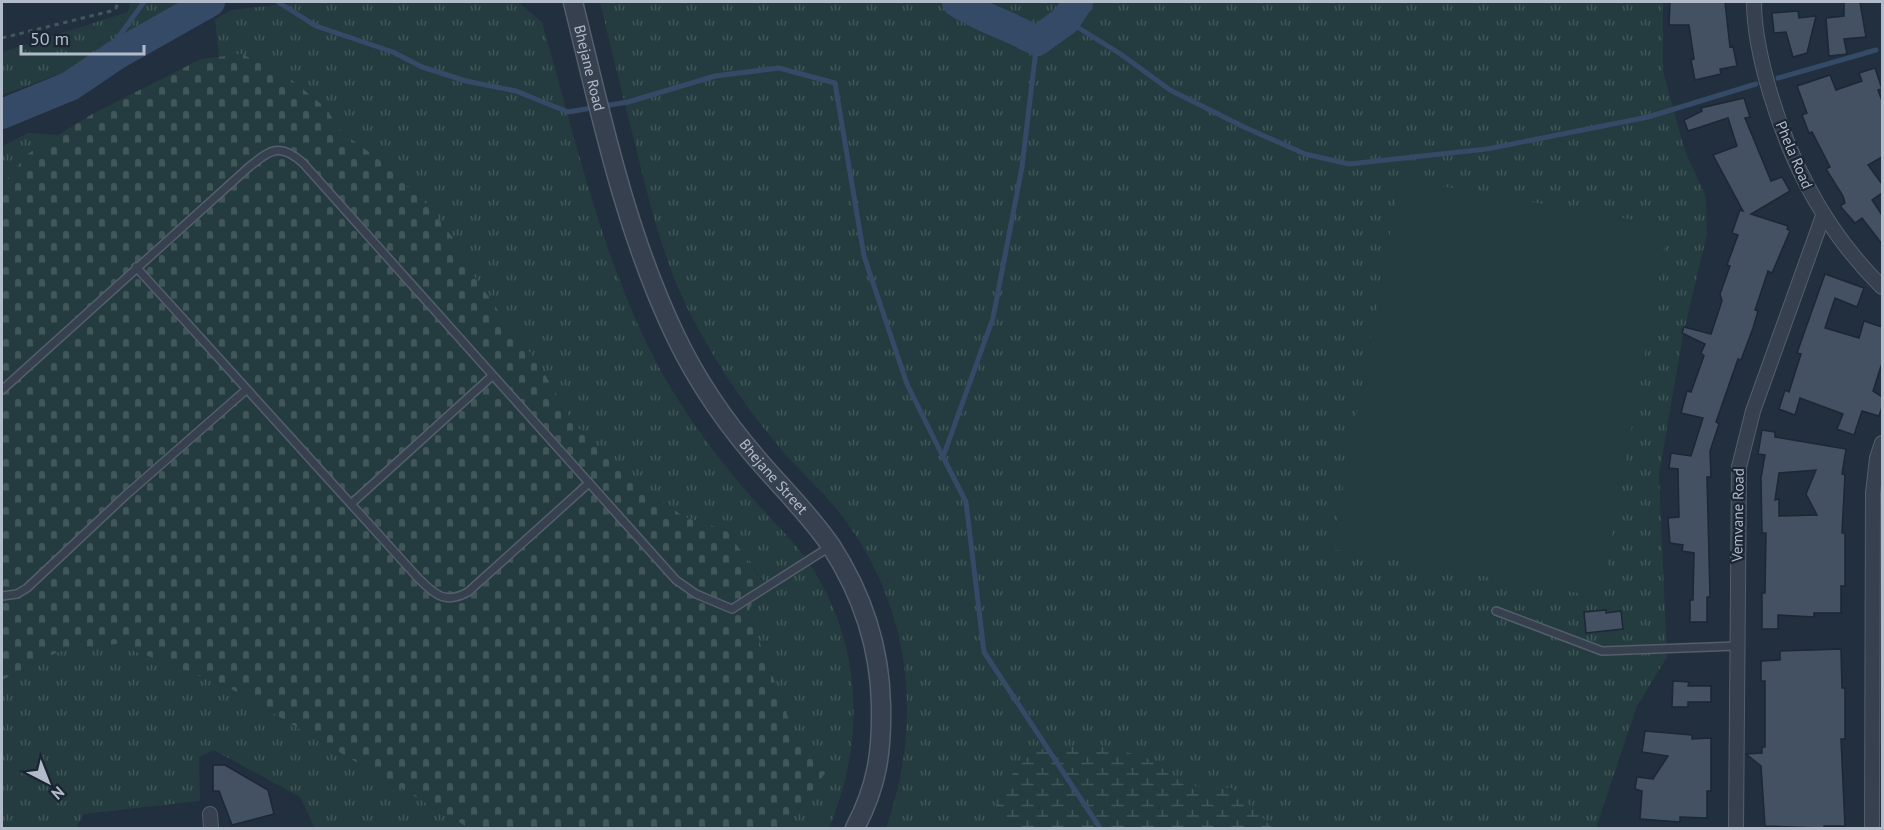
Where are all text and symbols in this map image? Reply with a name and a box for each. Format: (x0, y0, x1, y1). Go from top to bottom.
scale bar (21, 18, 144, 56)
street label: Bhejane Road (570, 23, 609, 113)
text: 50 m (30, 27, 69, 50)
street label: Phela Road (1772, 118, 1817, 192)
street label: Bhejane Street (735, 435, 812, 518)
street label: Vemvane Road (1727, 468, 1748, 563)
north arrow (18, 752, 78, 812)
text: N (47, 782, 69, 804)

